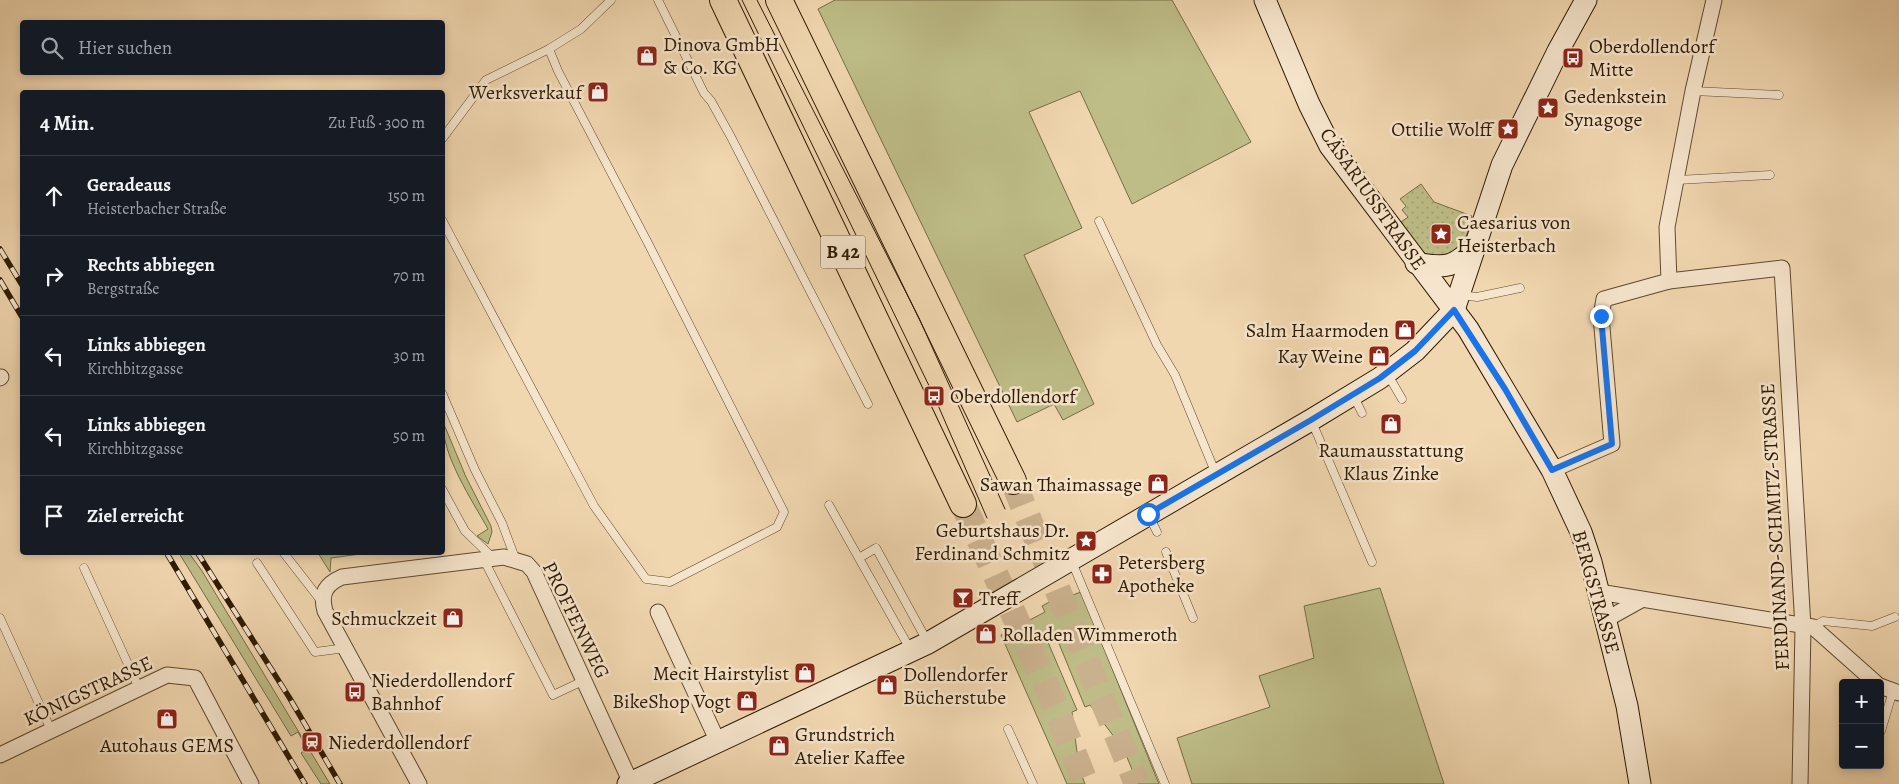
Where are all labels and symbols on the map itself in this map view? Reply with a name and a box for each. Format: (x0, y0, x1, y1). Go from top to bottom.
place label: Dinova GmbH & Co. KG (663, 31, 780, 81)
place label: Oberdollendorf Mitte (1589, 33, 1718, 83)
shop icon: Dinova GmbH & Co. KG (635, 44, 659, 68)
bus stop icon: Oberdollendorf Mitte (1561, 46, 1585, 70)
place label: Werksverkauf (468, 79, 585, 106)
shop icon: Werksverkauf (586, 80, 610, 104)
place label: Gedenkstein Synagoge (1564, 83, 1667, 133)
place icon: Gedenkstein Synagoge (1536, 96, 1560, 120)
place label: Ottilie Wolff (1391, 116, 1495, 143)
place icon: Ottilie Wolff (1496, 117, 1520, 141)
street label: CÄSARIUSSTRASSE (1314, 122, 1432, 276)
place label: Caesarius von Heisterbach (1457, 209, 1571, 259)
place icon: Caesarius von Heisterbach (1429, 222, 1453, 246)
road number: B 42 (820, 236, 866, 268)
route end (1590, 305, 1613, 328)
place label: Salm Haarmoden (1246, 317, 1389, 344)
shop icon: Salm Haarmoden (1393, 318, 1417, 342)
place label: Kay Weine (1277, 343, 1363, 370)
shop icon: Kay Weine (1367, 344, 1391, 368)
place label: Oberdollendorf (950, 383, 1079, 410)
street label: FERDINAND-SCHMITZ-STRASSE (1754, 383, 1796, 671)
bus stop icon: Oberdollendorf (922, 384, 946, 408)
shop icon: Raumausstattung Klaus Zinke (1379, 412, 1403, 436)
place label: Raumausstattung Klaus Zinke (1318, 437, 1464, 487)
place label: Sawan Thaimassage (980, 471, 1142, 498)
shop icon: Sawan Thaimassage (1146, 472, 1170, 496)
route start (1137, 503, 1160, 526)
place label: Geburtshaus Dr. Ferdinand Schmitz (914, 517, 1070, 567)
street label: BERGSTRASSE (1565, 527, 1627, 657)
place icon: Geburtshaus Dr. Ferdinand Schmitz (1074, 529, 1098, 553)
place label: Petersberg Apotheke (1117, 549, 1205, 599)
street label: PROFFENWEG (536, 557, 616, 683)
pharmacy icon: Petersberg Apotheke (1090, 562, 1114, 586)
place label: Treff (979, 585, 1022, 612)
bar icon: Treff (951, 586, 975, 610)
place label: Schmuckzeit (331, 605, 437, 632)
shop icon: Schmuckzeit (441, 606, 465, 630)
place label: Rolladen Wimmeroth (1002, 621, 1178, 648)
shop icon: Rolladen Wimmeroth (974, 622, 998, 646)
street label: KÖNIGSTRASSE (19, 649, 157, 733)
place label: Mecit Hairstylist (653, 660, 789, 687)
shop icon: Mecit Hairstylist (793, 661, 817, 685)
place label: Dollendorfer Bücherstube (903, 661, 1008, 711)
place label: Niederdollendorf Bahnhof (371, 667, 516, 717)
shop icon: Dollendorfer Bücherstube (875, 673, 899, 697)
bus stop icon: Niederdollendorf Bahnhof (343, 680, 367, 704)
place label: BikeShop Vogt (612, 688, 731, 715)
shop icon: BikeShop Vogt (735, 689, 759, 713)
shop icon: Autohaus GEMS (155, 707, 179, 731)
place label: Grundstrich Atelier Kaffee (794, 721, 905, 771)
place label: Niederdollendorf (328, 729, 473, 756)
station icon: Niederdollendorf (300, 730, 324, 754)
place label: Autohaus GEMS (99, 732, 234, 759)
shop icon: Grundstrich Atelier Kaffee (767, 734, 791, 758)

